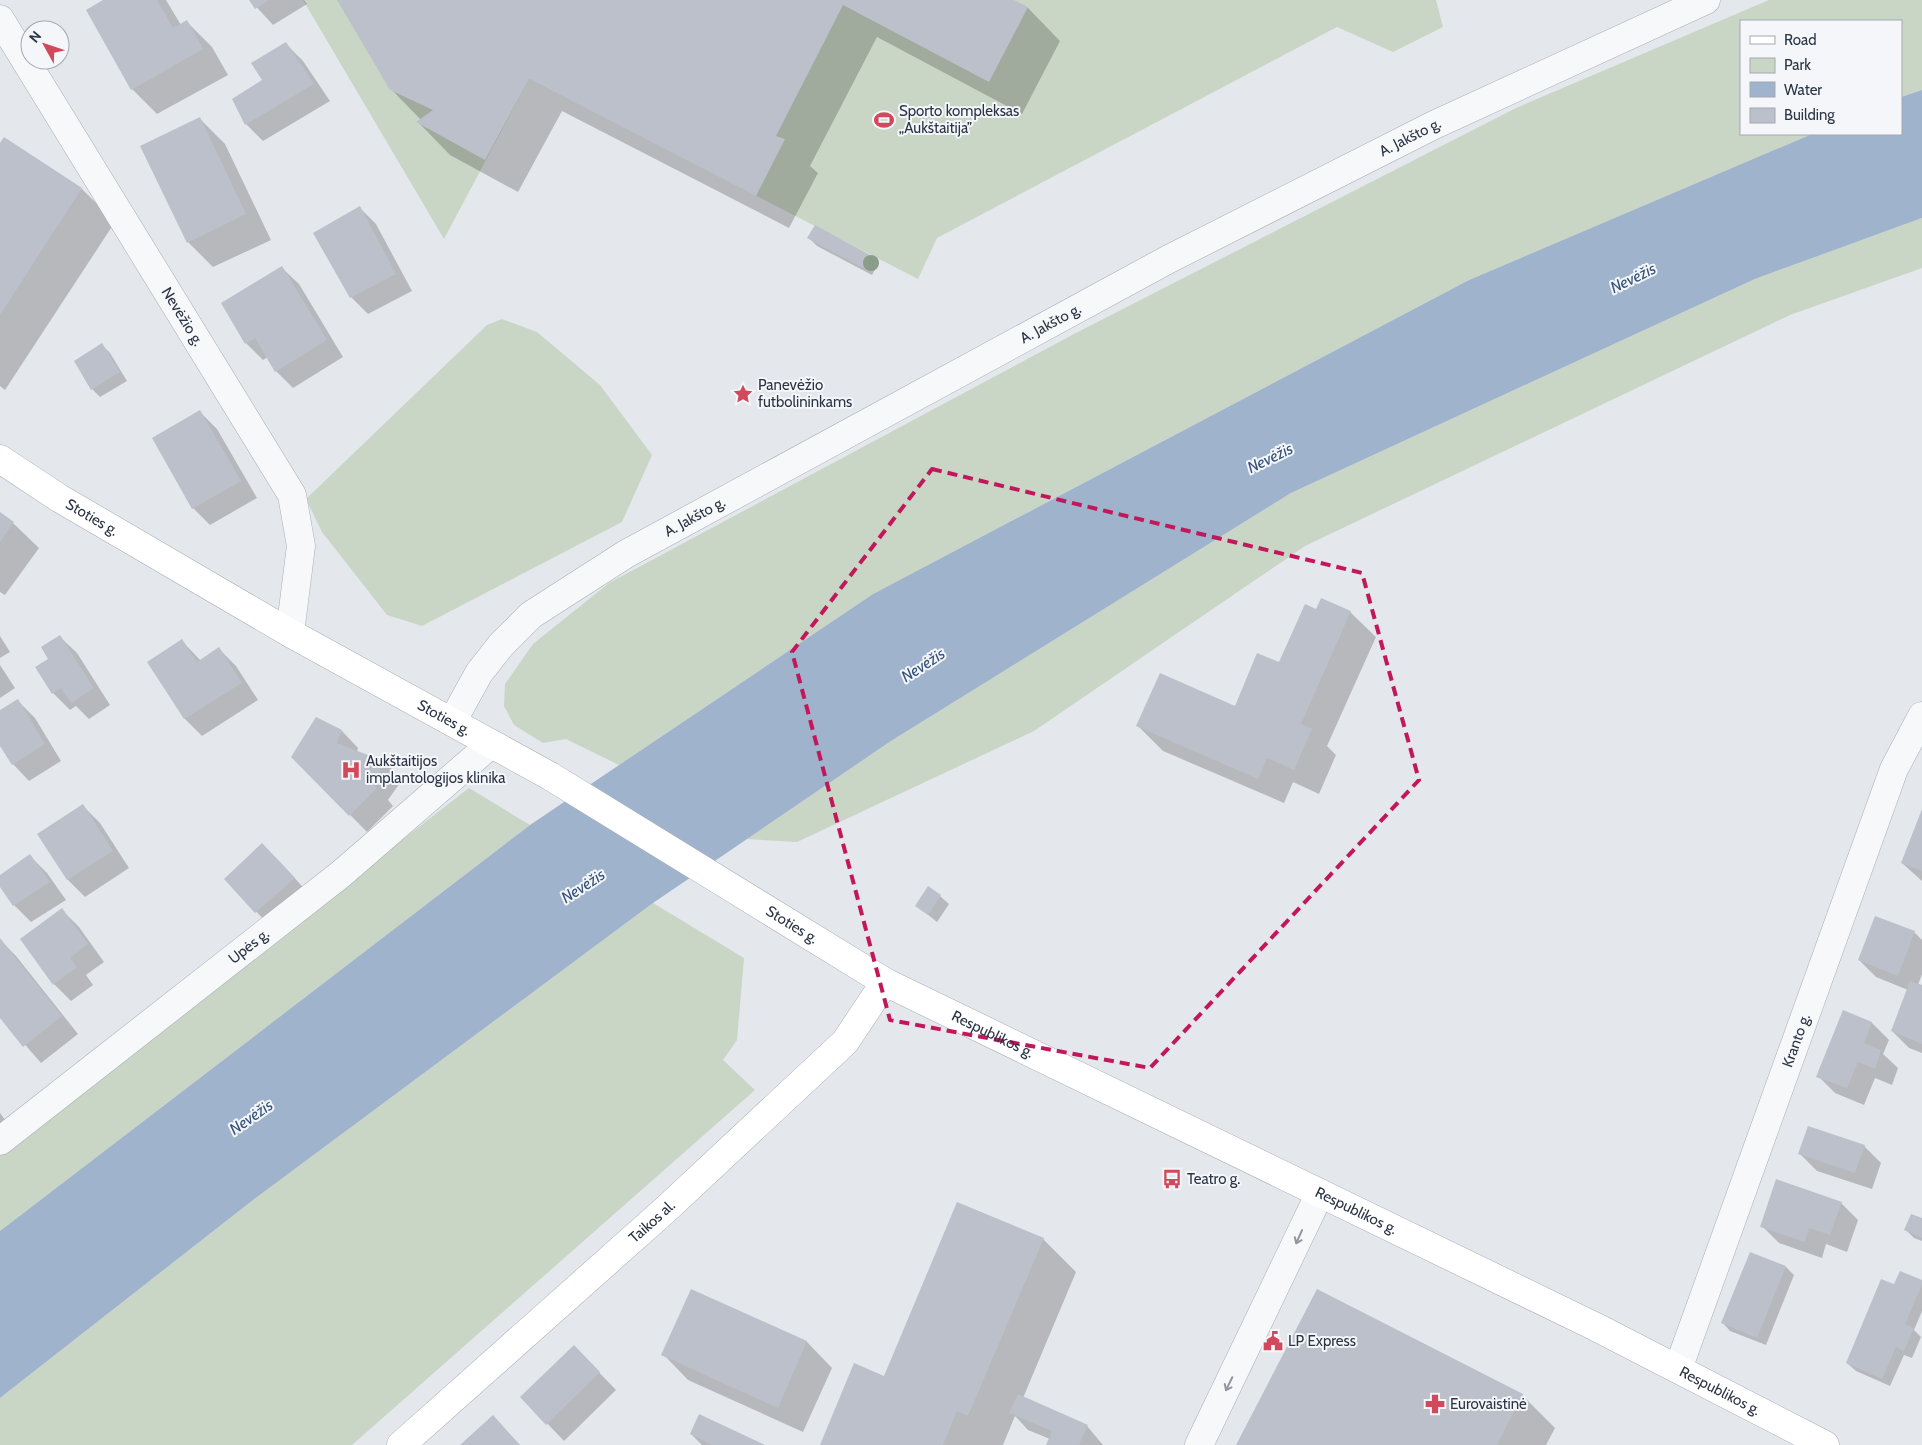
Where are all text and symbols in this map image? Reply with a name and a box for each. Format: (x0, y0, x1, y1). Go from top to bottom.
north arrow (20, 20, 70, 70)
legend (1740, 20, 1902, 135)
text: N (25, 27, 45, 46)
text: Road (1784, 31, 1817, 49)
text: Park (1784, 56, 1811, 74)
text: Water (1784, 81, 1822, 99)
place label: Sporto kompleksas „Aukštaitija” (899, 102, 1019, 137)
text: Building (1784, 106, 1835, 124)
sports icon: Sporto kompleksas „Aukštaitija” (873, 109, 895, 131)
street label: A. Jakšto g. (1376, 114, 1444, 160)
water label: Nevėžis (1607, 259, 1659, 297)
street label: Nevėžio g. (158, 284, 207, 349)
street label: A. Jakšto g. (1017, 300, 1084, 347)
place label: Panevėžio futbolininkams (758, 376, 852, 411)
place icon: Panevėžio futbolininkams (732, 383, 754, 405)
water label: Nevėžis (1244, 439, 1296, 477)
street label: A. Jakšto g. (661, 493, 728, 541)
street label: Stoties g. (63, 495, 122, 540)
water label: Nevėžis (897, 644, 949, 686)
street label: Stoties g. (414, 696, 474, 740)
place label: Aukštaitijos implantologijos klinika (366, 752, 506, 787)
hospital icon: Aukštaitijos implantologijos klinika (340, 759, 362, 781)
water label: Nevėžis (557, 865, 609, 907)
street label: Stoties g. (763, 902, 821, 948)
street label: Upės g. (225, 925, 273, 968)
street label: Respublikos g. (949, 1007, 1037, 1062)
street label: Kranto g. (1778, 1011, 1814, 1070)
water label: Nevėžis (226, 1095, 276, 1139)
bus stop icon: Teatro g. (1161, 1168, 1183, 1190)
place label: Teatro g. (1187, 1170, 1240, 1188)
street label: Respublikos g. (1312, 1183, 1400, 1238)
street label: Taikos al. (625, 1196, 679, 1247)
one-way arrow (1294, 1229, 1303, 1244)
public building icon: LP Express (1262, 1330, 1284, 1352)
place label: LP Express (1288, 1332, 1356, 1350)
street label: Respublikos g. (1676, 1363, 1764, 1419)
one-way arrow (1224, 1376, 1233, 1391)
pharmacy icon: Eurovaistinė (1424, 1393, 1446, 1415)
place label: Eurovaistinė (1450, 1395, 1527, 1413)

